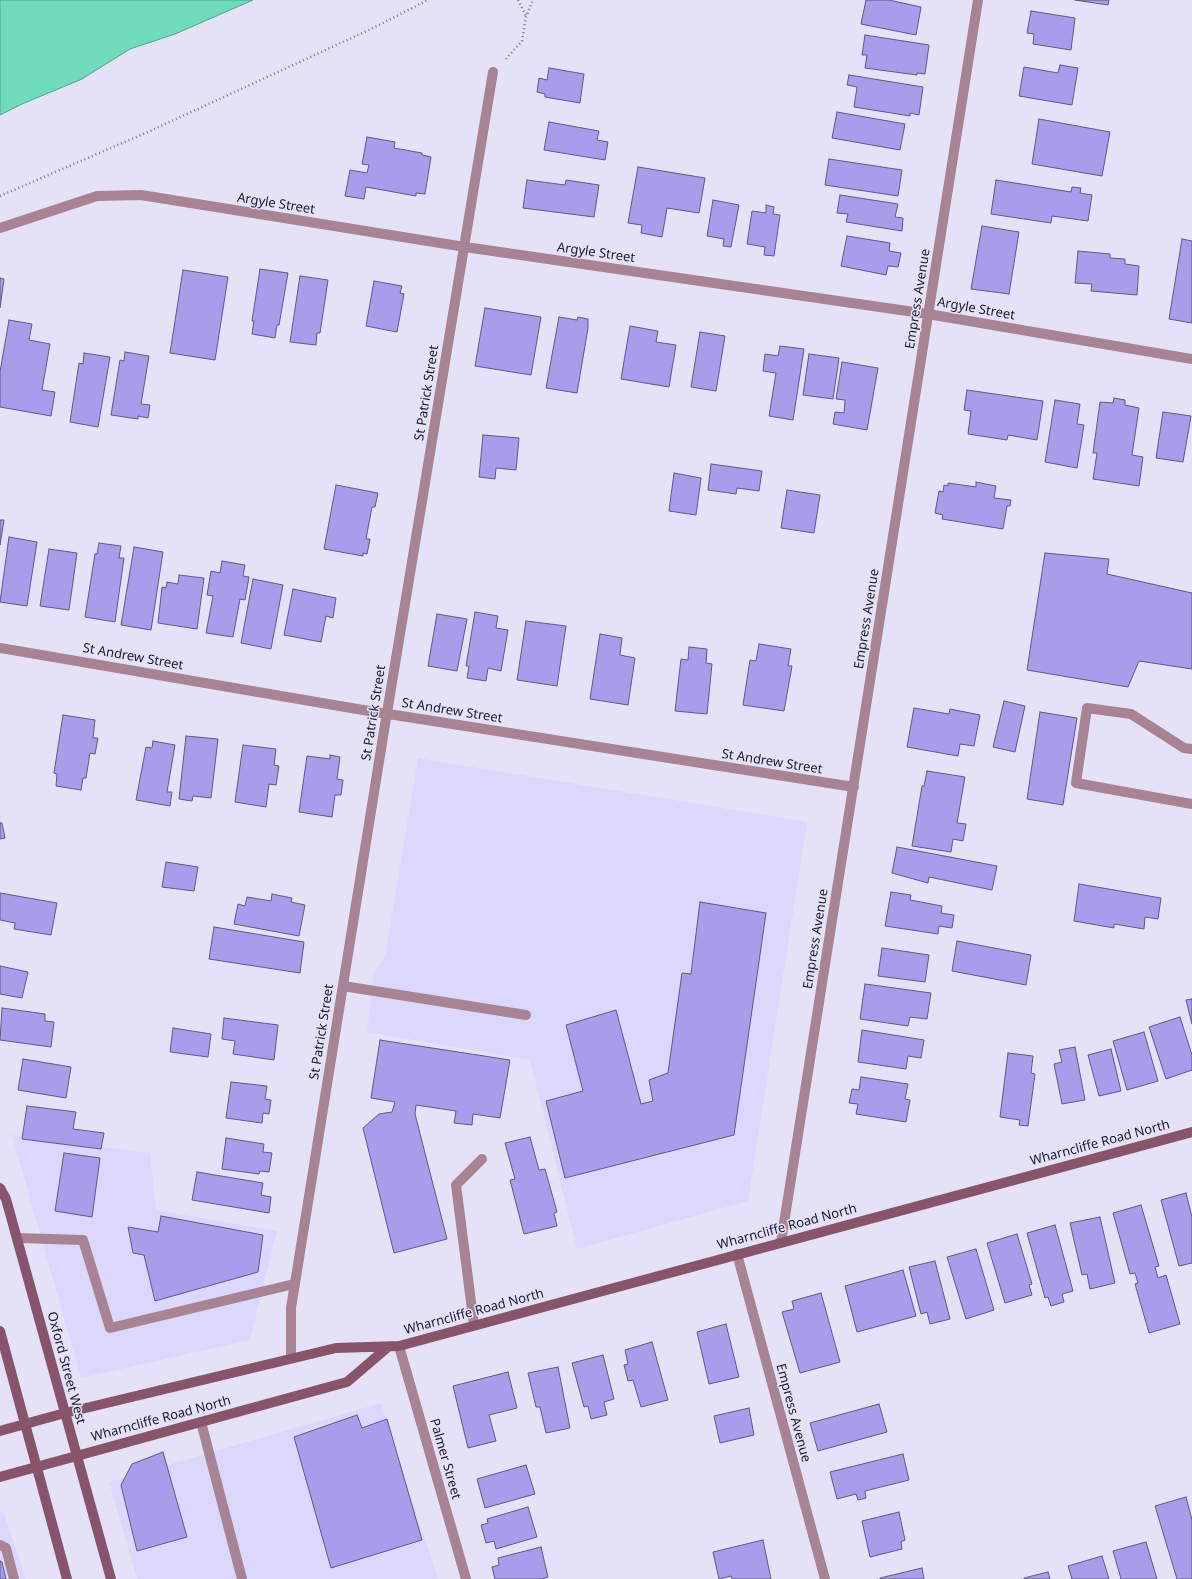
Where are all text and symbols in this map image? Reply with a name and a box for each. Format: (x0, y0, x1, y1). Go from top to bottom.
street label: Argyle Street (236, 190, 316, 218)
street label: Argyle Street (556, 240, 636, 266)
street label: Empress Avenue (902, 248, 934, 350)
street label: Argyle Street (936, 294, 1016, 324)
street label: St Patrick Street (412, 344, 442, 442)
street label: Empress Avenue (851, 568, 883, 670)
street label: St Andrew Street (82, 640, 184, 674)
street label: St Patrick Street (359, 664, 389, 762)
street label: St Andrew Street (401, 695, 503, 727)
street label: St Andrew Street (721, 746, 823, 778)
street label: Empress Avenue (800, 888, 832, 990)
street label: St Patrick Street (307, 983, 337, 1081)
street label: Wharncliffe Road North (1028, 1117, 1172, 1169)
street label: Wharncliffe Road North (715, 1201, 859, 1253)
street label: Wharncliffe Road North (402, 1286, 546, 1338)
street label: Oxford Street West (44, 1310, 88, 1426)
street label: Empress Avenue (772, 1362, 814, 1464)
street label: Wharncliffe Road North (89, 1393, 233, 1445)
street label: Palmer Street (426, 1417, 464, 1501)

